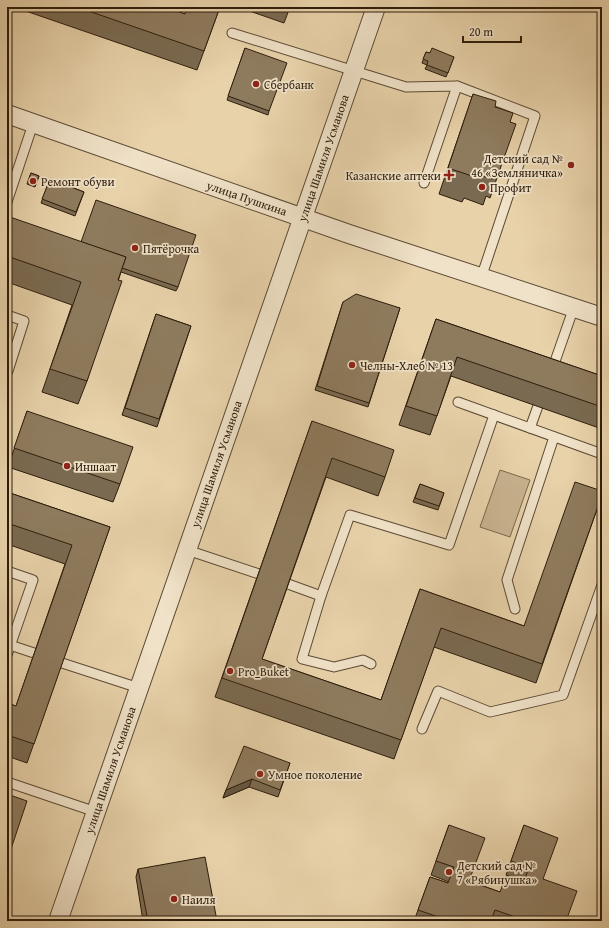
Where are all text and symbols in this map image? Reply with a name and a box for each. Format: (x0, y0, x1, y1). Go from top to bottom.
scale bar (463, 18, 521, 44)
text: 20 m (469, 23, 493, 40)
place label: Сбербанк (264, 76, 315, 93)
marker: Сбербанк (251, 79, 261, 89)
street label: улица Шамиля Усманова (293, 92, 353, 225)
place label: Детский сад № 46 «Земляничка» (471, 150, 563, 181)
marker: Детский сад № 46 «Земляничка» (566, 160, 576, 170)
place label: Казанские аптеки (346, 167, 441, 184)
marker: Казанские аптеки (444, 170, 454, 180)
place label: Ремонт обуви (41, 173, 115, 190)
marker: Ремонт обуви (28, 176, 38, 186)
street label: улица Пушкина (204, 176, 290, 220)
place label: Профит (490, 179, 532, 196)
marker: Профит (477, 182, 487, 192)
place label: Пятёрочка (143, 240, 200, 257)
marker: Пятёрочка (130, 243, 140, 253)
place label: Челны-Хлеб № 13 (360, 357, 453, 374)
marker: Челны-Хлеб № 13 (347, 360, 357, 370)
street label: улица Шамиля Усманова (186, 398, 246, 531)
place label: Иншаат (75, 458, 117, 475)
marker: Иншаат (62, 461, 72, 471)
place label: Pro_Buket (238, 663, 290, 680)
marker: Pro_Buket (225, 666, 235, 676)
street label: улица Шамиля Усманова (80, 704, 140, 837)
place label: Умное поколение (268, 766, 363, 783)
marker: Умное поколение (255, 769, 265, 779)
place label: Детский сад № 7 «Рябинушка» (456, 857, 537, 888)
marker: Детский сад № 7 «Рябинушка» (444, 867, 454, 877)
place label: Наиля (182, 891, 216, 908)
marker: Наиля (169, 894, 179, 904)

